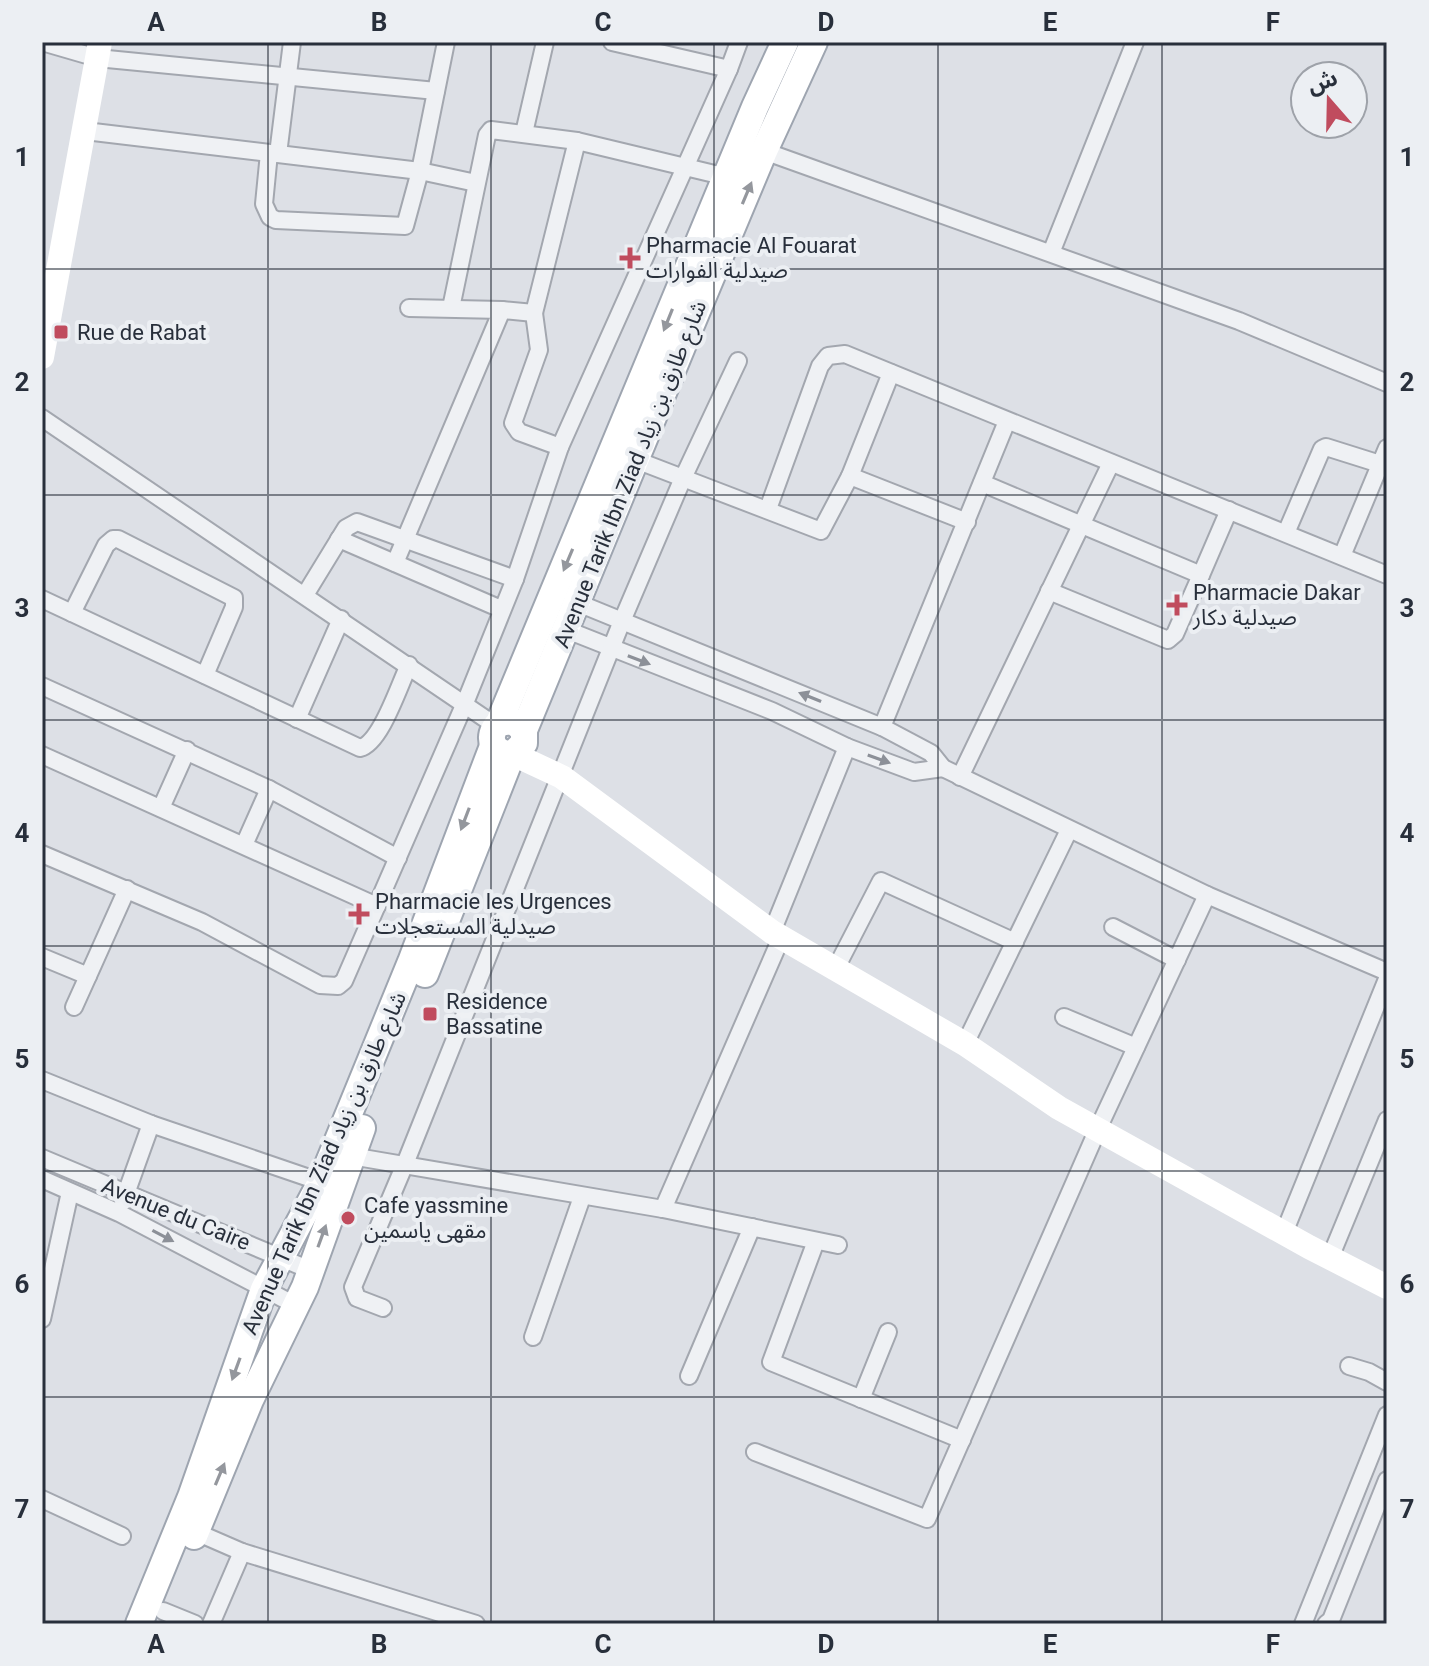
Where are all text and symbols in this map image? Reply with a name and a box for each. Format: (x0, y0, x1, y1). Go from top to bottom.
text: A (147, 7, 165, 37)
text: B (371, 7, 387, 37)
text: C (594, 7, 612, 37)
text: D (818, 7, 834, 37)
text: E (1043, 7, 1058, 37)
text: F (1266, 7, 1280, 37)
north arrow (1289, 60, 1369, 140)
text: ش (1304, 65, 1341, 99)
text: 1 (15, 142, 29, 172)
text: 1 (1400, 142, 1414, 172)
one-way arrow (740, 181, 753, 205)
place label: Pharmacie Al Fouarat صيدلية الفوارات (646, 233, 857, 284)
marker: Pharmacie Al Fouarat صيدلية الفوارات (621, 249, 639, 267)
street label: Avenue Tarik Ibn Ziad شارع طارق بن زياد (549, 297, 715, 653)
one-way arrow (661, 308, 674, 332)
place label: Rue de Rabat (77, 320, 206, 345)
marker: Rue de Rabat (52, 323, 70, 341)
text: 2 (15, 367, 29, 397)
text: 2 (1400, 367, 1414, 397)
one-way arrow (561, 548, 574, 572)
place label: Pharmacie Dakar صيدلية دكار (1192, 580, 1361, 631)
text: 3 (15, 593, 29, 623)
text: 3 (1400, 593, 1414, 623)
marker: Pharmacie Dakar صيدلية دكار (1168, 596, 1186, 614)
one-way arrow (627, 653, 651, 666)
one-way arrow (798, 691, 822, 704)
one-way arrow (867, 753, 891, 766)
one-way arrow (458, 807, 471, 831)
text: 4 (15, 818, 30, 848)
text: 4 (1400, 818, 1415, 848)
place label: Pharmacie les Urgences صيدلية المستعجلات (375, 889, 612, 939)
marker: Pharmacie les Urgences صيدلية المستعجلات (350, 905, 368, 923)
street label: Avenue Tarik Ibn Ziad شارع طارق بن زياد (237, 988, 415, 1340)
place label: Residence Bassatine (446, 989, 547, 1039)
marker: Residence Bassatine (421, 1005, 439, 1023)
text: 5 (15, 1044, 29, 1074)
text: 5 (1400, 1044, 1414, 1074)
street label: Avenue du Caire (98, 1173, 254, 1255)
place label: Cafe yassmine مقهى ياسمين (364, 1193, 508, 1243)
marker: Cafe yassmine مقهى ياسمين (339, 1209, 357, 1227)
one-way arrow (317, 1224, 329, 1248)
one-way arrow (152, 1229, 174, 1243)
text: 6 (15, 1269, 30, 1299)
text: 6 (1400, 1269, 1415, 1299)
one-way arrow (229, 1357, 242, 1381)
one-way arrow (213, 1462, 226, 1486)
text: 7 (15, 1494, 29, 1524)
text: 7 (1400, 1494, 1414, 1524)
text: A (147, 1629, 165, 1659)
text: B (371, 1629, 387, 1659)
text: C (594, 1629, 612, 1659)
text: D (818, 1629, 834, 1659)
text: E (1043, 1629, 1058, 1659)
text: F (1266, 1629, 1280, 1659)

